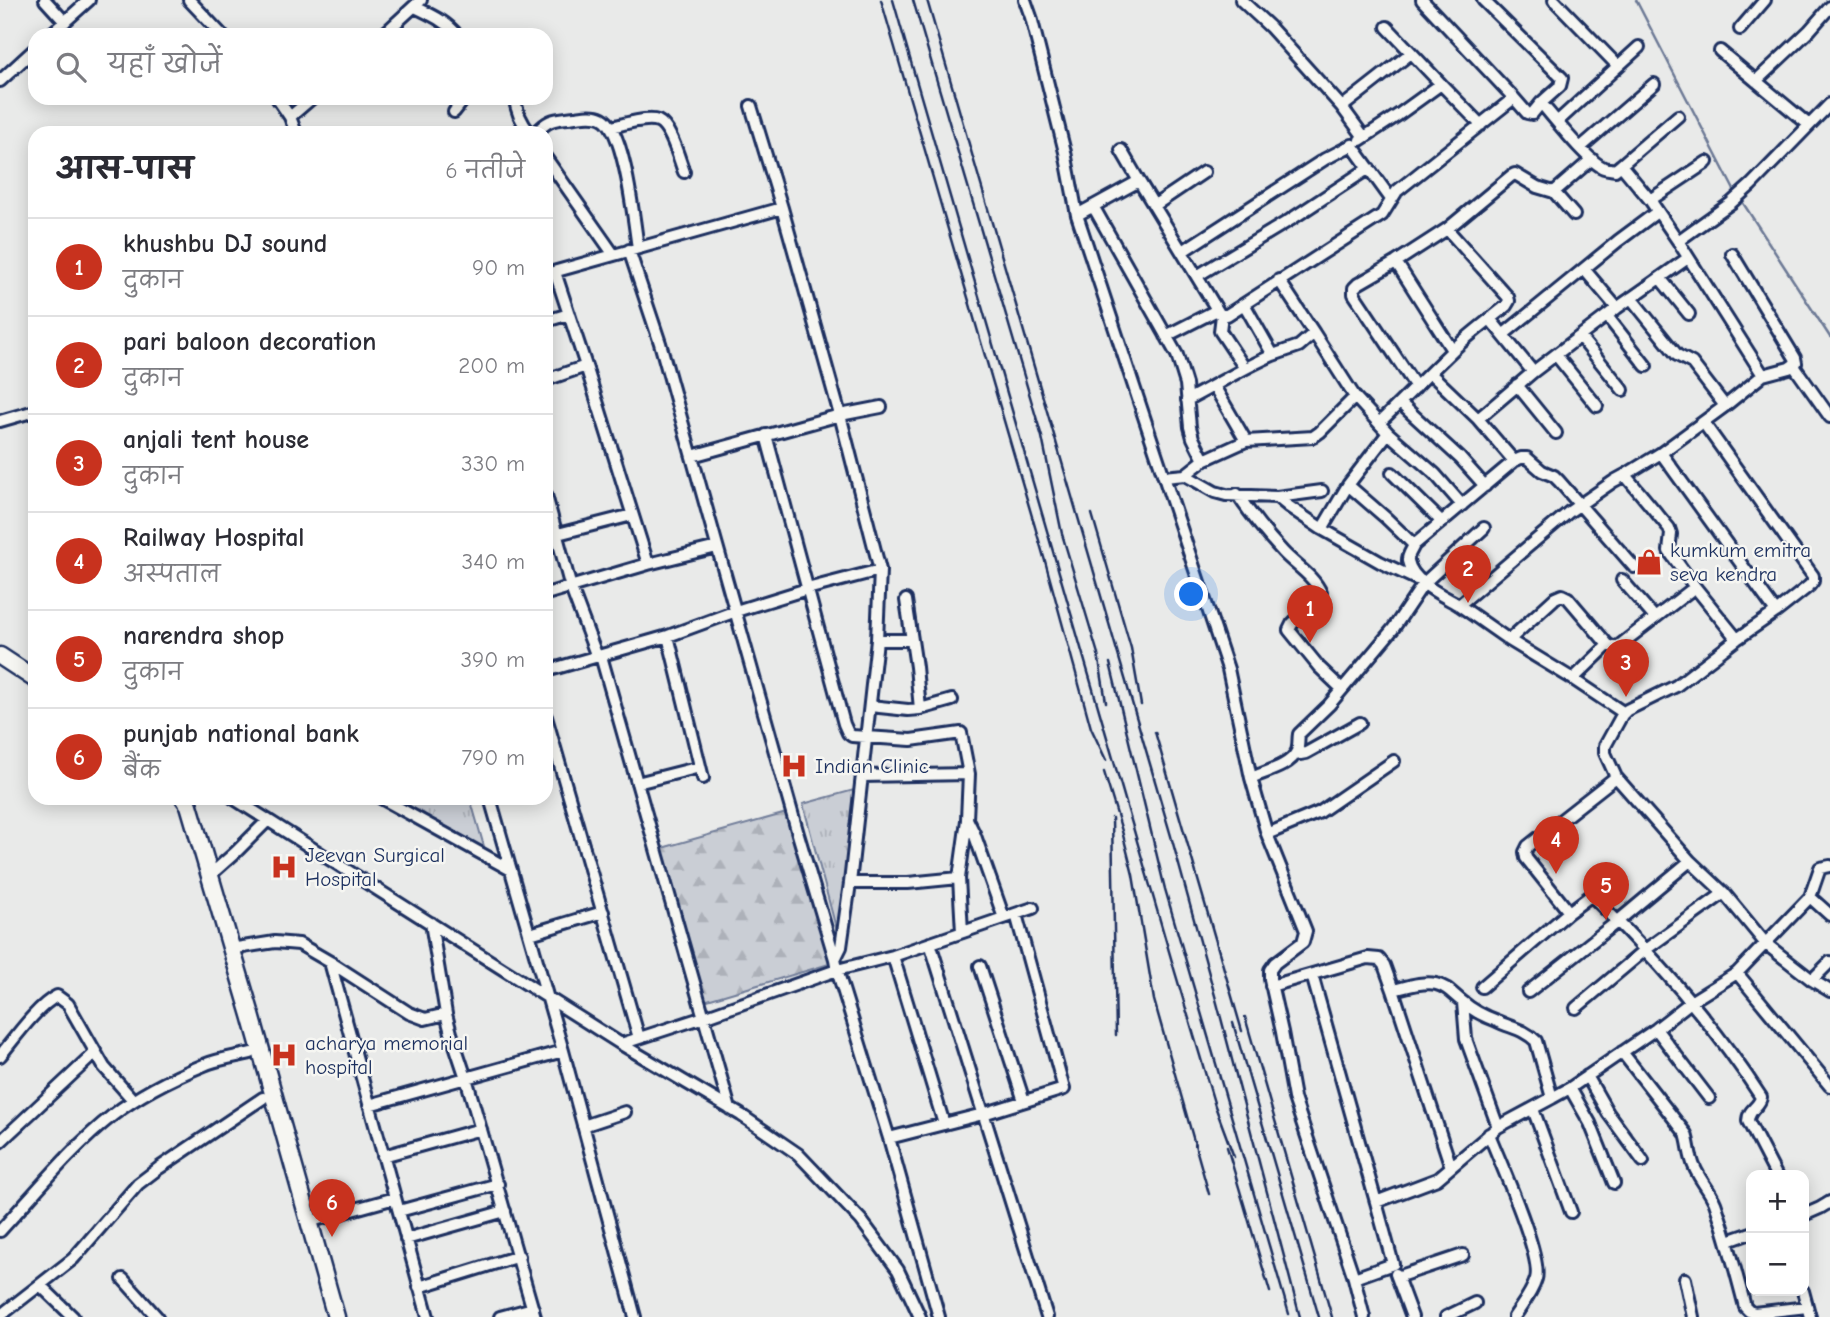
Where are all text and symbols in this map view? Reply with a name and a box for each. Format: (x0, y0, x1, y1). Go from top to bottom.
search box (28, 28, 553, 105)
icon: search (52, 48, 90, 86)
text: यहाँ खोजें (108, 50, 222, 80)
text: आस-पास (56, 152, 193, 187)
text: 6 नतीजे (445, 157, 525, 184)
text: khushbu DJ sound (123, 229, 327, 259)
text: 1 (74, 254, 84, 281)
text: 90 m (472, 254, 525, 281)
text: दुकान (123, 267, 183, 294)
text: pari baloon decoration (123, 327, 376, 357)
text: 2 (73, 352, 85, 379)
text: 200 m (458, 352, 525, 379)
text: दुकान (123, 365, 183, 392)
text: anjali tent house (123, 425, 309, 455)
text: 3 (73, 450, 85, 477)
text: 330 m (461, 450, 525, 477)
text: दुकान (123, 463, 183, 490)
text: Railway Hospital (123, 523, 304, 553)
place label: kumkum emitra seva kendra (1670, 538, 1811, 586)
pin: 2 (1445, 545, 1491, 603)
shop icon: kumkum emitra seva kendra (1634, 547, 1664, 577)
text: 4 (74, 548, 84, 575)
text: 340 m (462, 548, 525, 575)
text: अस्पताल (123, 561, 221, 588)
your location (1174, 577, 1208, 611)
pin: 1 (1287, 585, 1333, 643)
text: narendra shop (123, 621, 284, 651)
pin: 3 (1603, 639, 1649, 697)
text: 5 (73, 646, 85, 673)
text: 390 m (460, 646, 525, 673)
text: दुकान (123, 659, 183, 686)
text: punjab national bank (123, 719, 359, 749)
text: 6 (73, 744, 85, 771)
text: 790 m (461, 744, 525, 771)
hospital icon: Indian Clinic (779, 751, 809, 781)
place label: Indian Clinic (815, 754, 929, 778)
text: बैंक (123, 757, 160, 784)
pin: 4 (1533, 816, 1579, 874)
place label: Jeevan Surgical Hospital (305, 843, 445, 891)
hospital icon: Jeevan Surgical Hospital (269, 852, 299, 882)
pin: 5 (1583, 862, 1629, 920)
place label: acharya memorial hospital (305, 1031, 468, 1079)
hospital icon: acharya memorial hospital (269, 1040, 299, 1070)
map controls (1746, 1170, 1809, 1296)
button: + (1746, 1170, 1809, 1233)
pin: 6 (309, 1179, 355, 1237)
button: − (1746, 1233, 1809, 1296)

